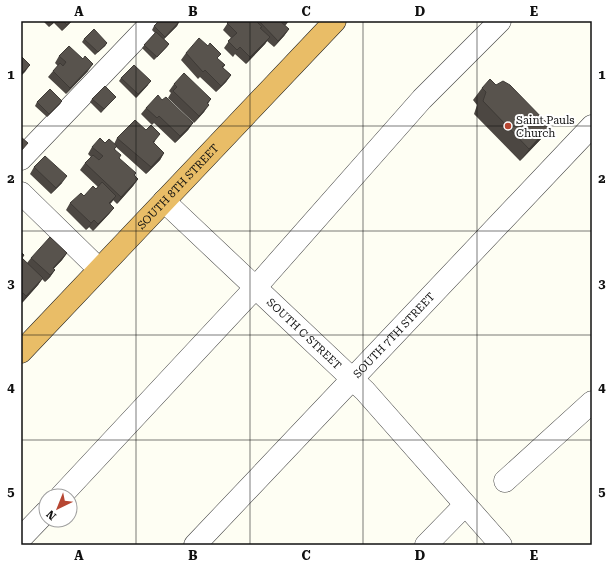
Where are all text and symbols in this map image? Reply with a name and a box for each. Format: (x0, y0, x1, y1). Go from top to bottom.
text: A (74, 4, 84, 19)
text: B (188, 4, 198, 19)
text: C (301, 4, 311, 19)
text: D (415, 4, 425, 19)
text: E (530, 4, 538, 19)
text: 1 (7, 67, 15, 82)
text: 1 (598, 67, 606, 82)
place label: Saint Pauls Church (516, 114, 575, 140)
marker: Saint Pauls Church (503, 121, 513, 131)
street label: SOUTH 8TH STREET (135, 142, 222, 232)
text: 2 (7, 171, 15, 186)
text: 2 (598, 171, 606, 186)
text: 3 (7, 276, 15, 291)
text: 3 (598, 276, 606, 291)
street label: SOUTH 7TH STREET (351, 290, 437, 381)
street label: SOUTH C STREET (264, 296, 344, 372)
text: 4 (7, 380, 15, 395)
text: 4 (598, 380, 606, 395)
text: 5 (7, 484, 15, 499)
text: 5 (598, 484, 606, 499)
north arrow (38, 488, 78, 528)
text: N (44, 507, 59, 523)
text: A (74, 548, 84, 563)
text: B (188, 548, 198, 563)
text: C (301, 548, 311, 563)
text: D (415, 548, 425, 563)
text: E (530, 548, 538, 563)

